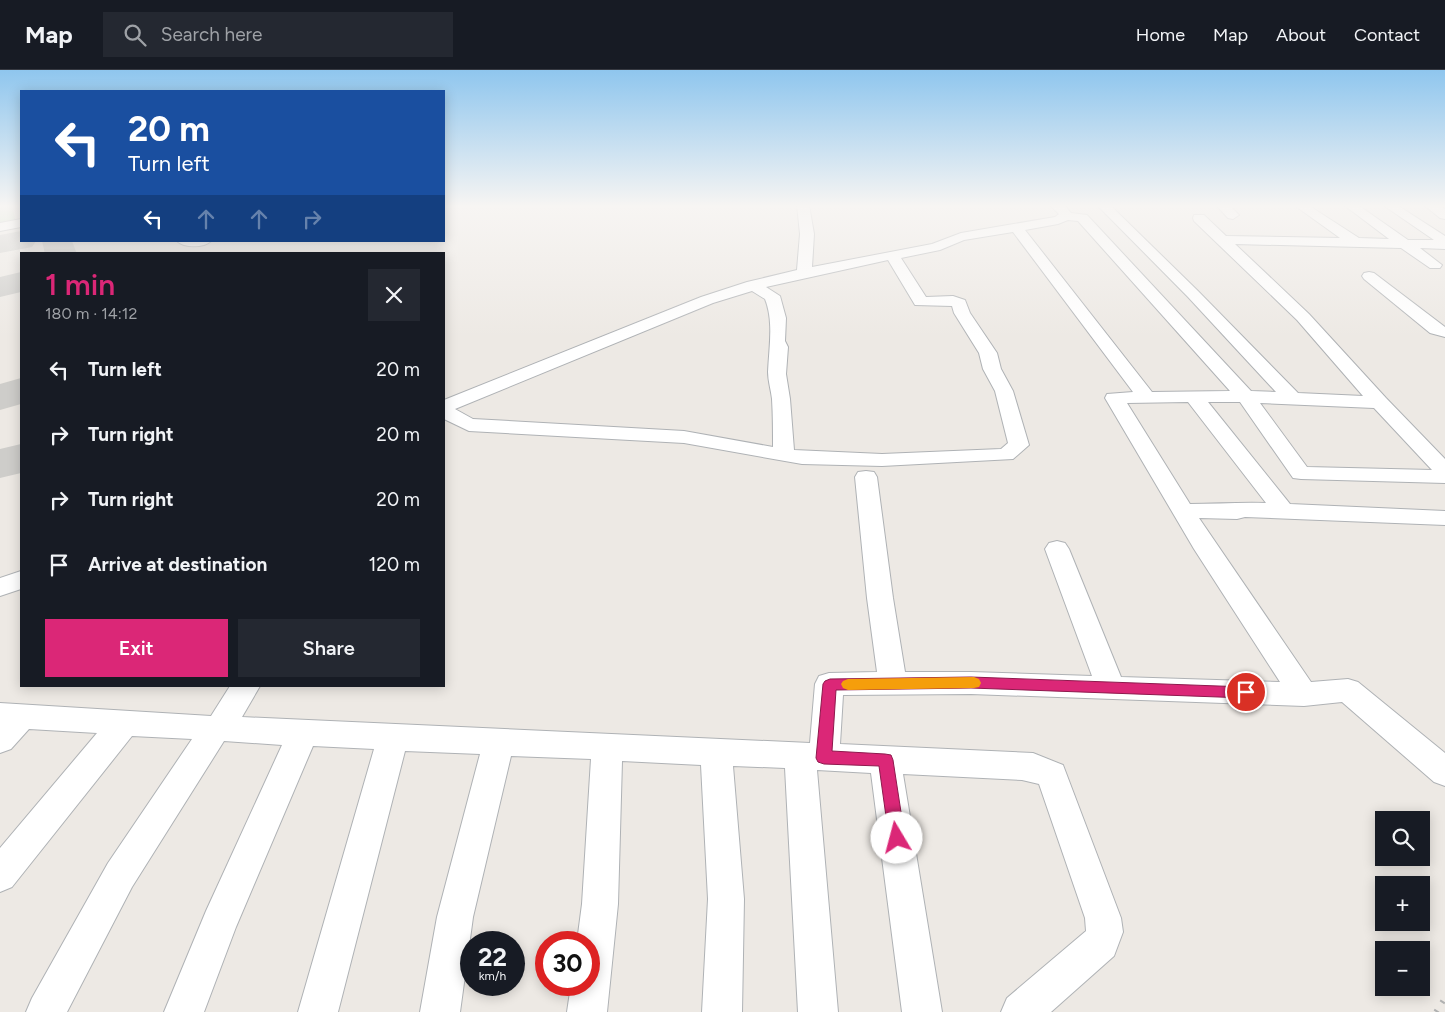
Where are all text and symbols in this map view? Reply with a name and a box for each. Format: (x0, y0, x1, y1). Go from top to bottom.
search box (103, 12, 453, 57)
text: Map (25, 20, 73, 49)
icon: search (121, 21, 149, 49)
text: Search here (161, 23, 262, 46)
text: Home (1136, 24, 1185, 46)
text: Map (1213, 24, 1248, 46)
text: About (1276, 24, 1326, 46)
text: Contact (1354, 24, 1420, 46)
text: 20 m (128, 108, 210, 150)
icon: left (45, 110, 110, 175)
text: Turn left (128, 150, 210, 177)
icon: left (139, 205, 167, 233)
icon: ahead (192, 205, 220, 233)
icon: ahead (245, 205, 273, 233)
icon: right (298, 205, 326, 233)
text: 1 min (45, 266, 115, 303)
button: close (368, 269, 420, 321)
text: 180 m · 14:12 (45, 304, 137, 323)
icon: left (45, 356, 73, 384)
text: Turn left (88, 358, 162, 381)
text: 20 m (376, 358, 420, 381)
icon: right (45, 421, 73, 449)
text: Turn right (88, 423, 174, 446)
text: 20 m (376, 423, 420, 446)
icon: right (45, 486, 73, 514)
text: Turn right (88, 488, 174, 511)
text: 20 m (376, 488, 420, 511)
icon: arrive (45, 551, 73, 579)
text: Arrive at destination (88, 553, 267, 576)
text: 120 m (368, 553, 420, 576)
button: Exit (45, 619, 228, 677)
button: Share (238, 619, 420, 677)
pin (1225, 671, 1267, 713)
icon: arrive (1232, 678, 1260, 706)
position arrow (870, 811, 922, 863)
map controls (1375, 811, 1430, 996)
button: search (1375, 811, 1430, 866)
button: + (1375, 876, 1430, 931)
speed limit sign: 30 (535, 931, 600, 996)
button: − (1375, 941, 1430, 996)
text: 22 (478, 942, 507, 972)
text: km/h (479, 969, 506, 983)

